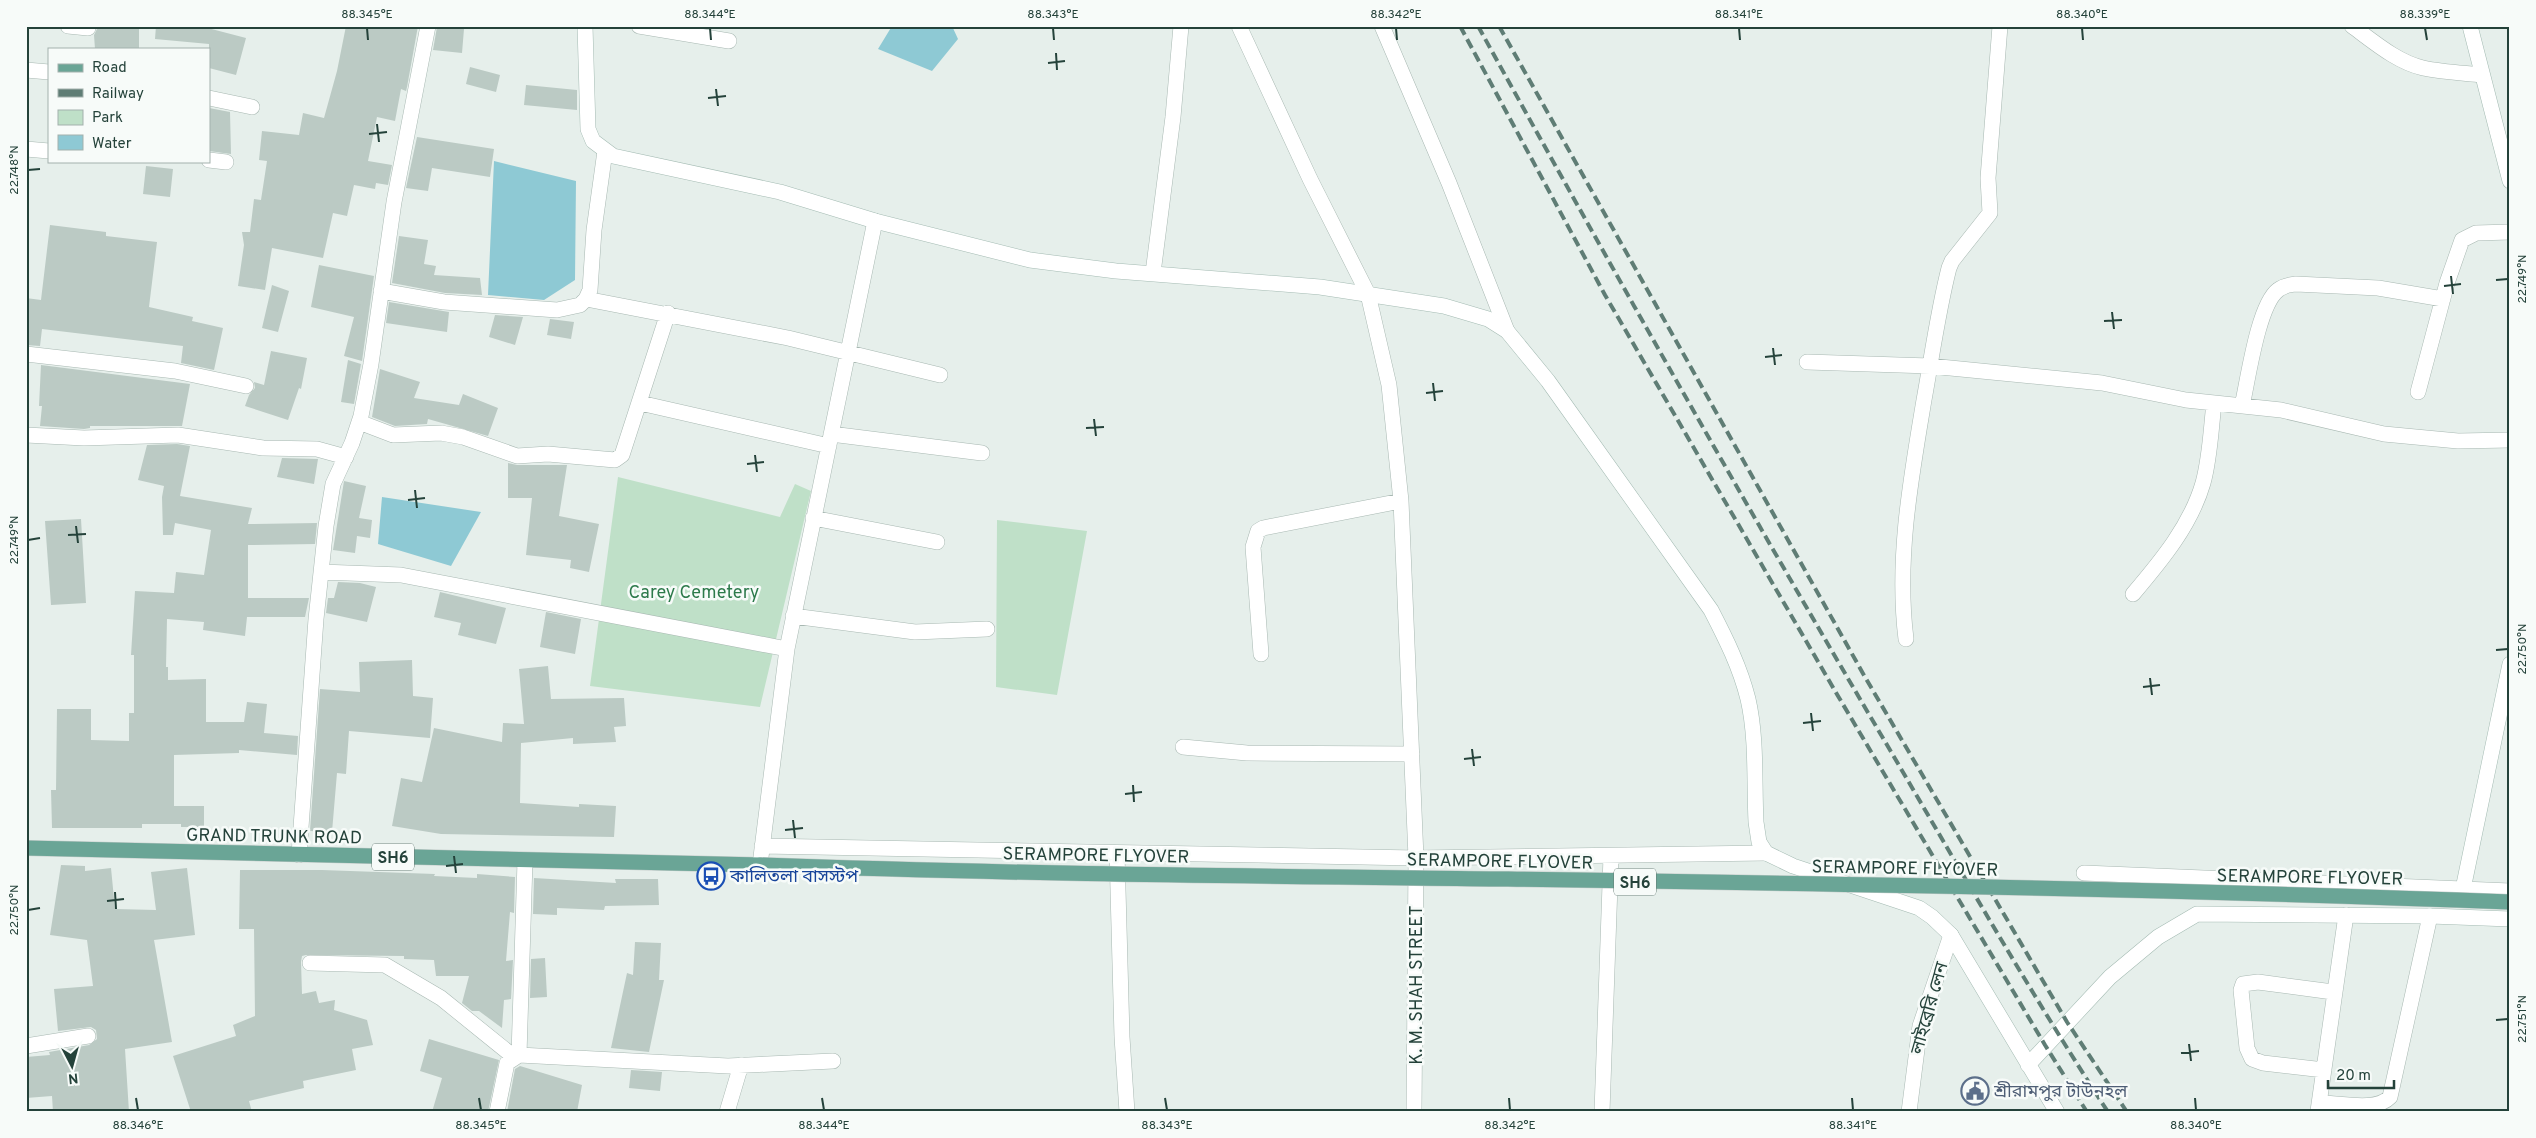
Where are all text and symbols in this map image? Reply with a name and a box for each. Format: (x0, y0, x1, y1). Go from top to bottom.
text: 88.345°E (341, 7, 393, 23)
text: 88.344°E (684, 7, 736, 23)
text: 88.343°E (1027, 7, 1079, 23)
text: 88.342°E (1370, 7, 1422, 23)
text: 88.341°E (1715, 7, 1763, 23)
text: 88.340°E (2056, 7, 2108, 23)
text: 88.339°E (2400, 7, 2450, 23)
legend (48, 48, 210, 162)
text: Road (92, 59, 127, 78)
text: Railway (92, 85, 144, 104)
text: Park (92, 109, 123, 128)
text: Water (92, 135, 132, 154)
text: 22.748°N (7, 145, 23, 195)
text: 22.749°N (2515, 254, 2531, 304)
text: 22.749°N (7, 515, 23, 565)
park label: Carey Cemetery (629, 582, 759, 605)
text: 22.750°N (2515, 624, 2531, 675)
street label: GRAND TRUNK ROAD (186, 824, 362, 851)
street label: SERAMPORE FLYOVER (1002, 843, 1189, 870)
road number: SH6 (372, 844, 414, 870)
street label: SERAMPORE FLYOVER (1406, 849, 1593, 876)
street label: SERAMPORE FLYOVER (1811, 856, 1998, 883)
bus stop icon: কালিতলা বাসস্টপ (696, 861, 726, 891)
street label: SERAMPORE FLYOVER (2216, 865, 2403, 892)
place label: কালিতলা বাসস্টপ (729, 866, 859, 889)
road number: SH6 (1614, 869, 1656, 896)
text: 22.750°N (7, 885, 23, 936)
street label: K. M. SHAH STREET (1406, 905, 1429, 1065)
street label: লাইব্রেরি লেন (1906, 959, 1955, 1058)
text: 22.751°N (2515, 995, 2531, 1043)
north arrow (48, 1040, 98, 1090)
scale bar (2328, 1058, 2395, 1090)
text: 20 m (2336, 1067, 2371, 1086)
text: N (67, 1068, 79, 1086)
public building icon: শ্রীরামপুর টাউনহল (1960, 1076, 1990, 1106)
place label: শ্রীরামপুর টাউনহল (1993, 1081, 2128, 1104)
text: 88.346°E (112, 1118, 164, 1134)
text: 88.345°E (455, 1118, 507, 1134)
text: 88.344°E (798, 1118, 850, 1134)
text: 88.343°E (1141, 1118, 1193, 1134)
text: 88.342°E (1484, 1118, 1536, 1134)
text: 88.341°E (1829, 1118, 1877, 1134)
text: 88.340°E (2170, 1118, 2222, 1134)

